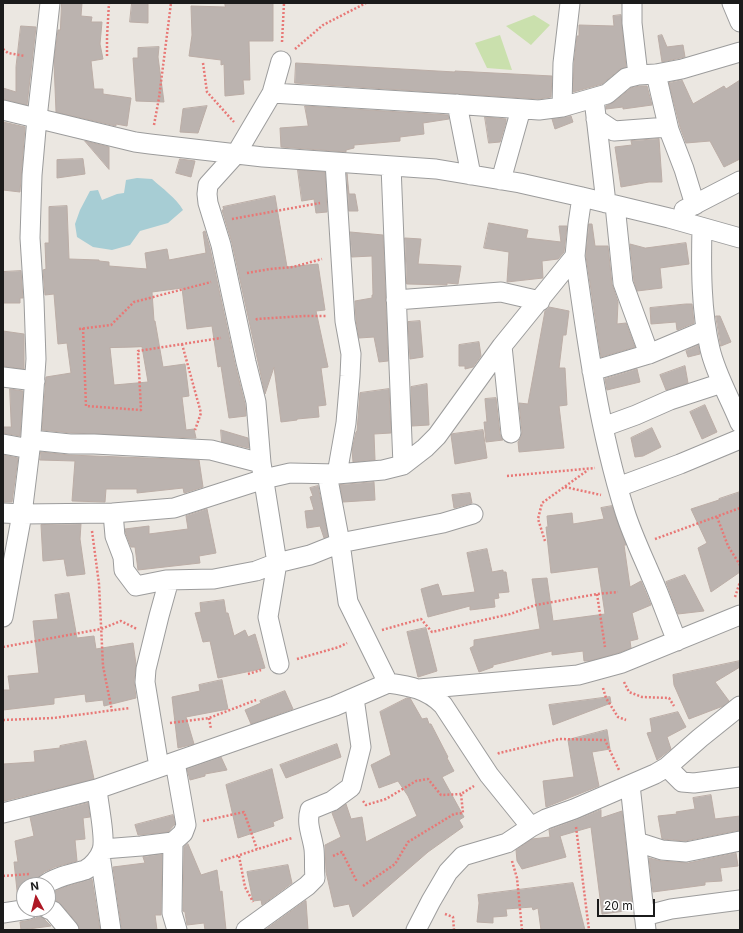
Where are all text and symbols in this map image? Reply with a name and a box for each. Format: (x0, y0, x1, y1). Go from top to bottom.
north arrow (16, 877, 56, 917)
text: N (30, 879, 40, 894)
scale bar (599, 891, 657, 917)
text: 20 m (604, 898, 633, 913)

